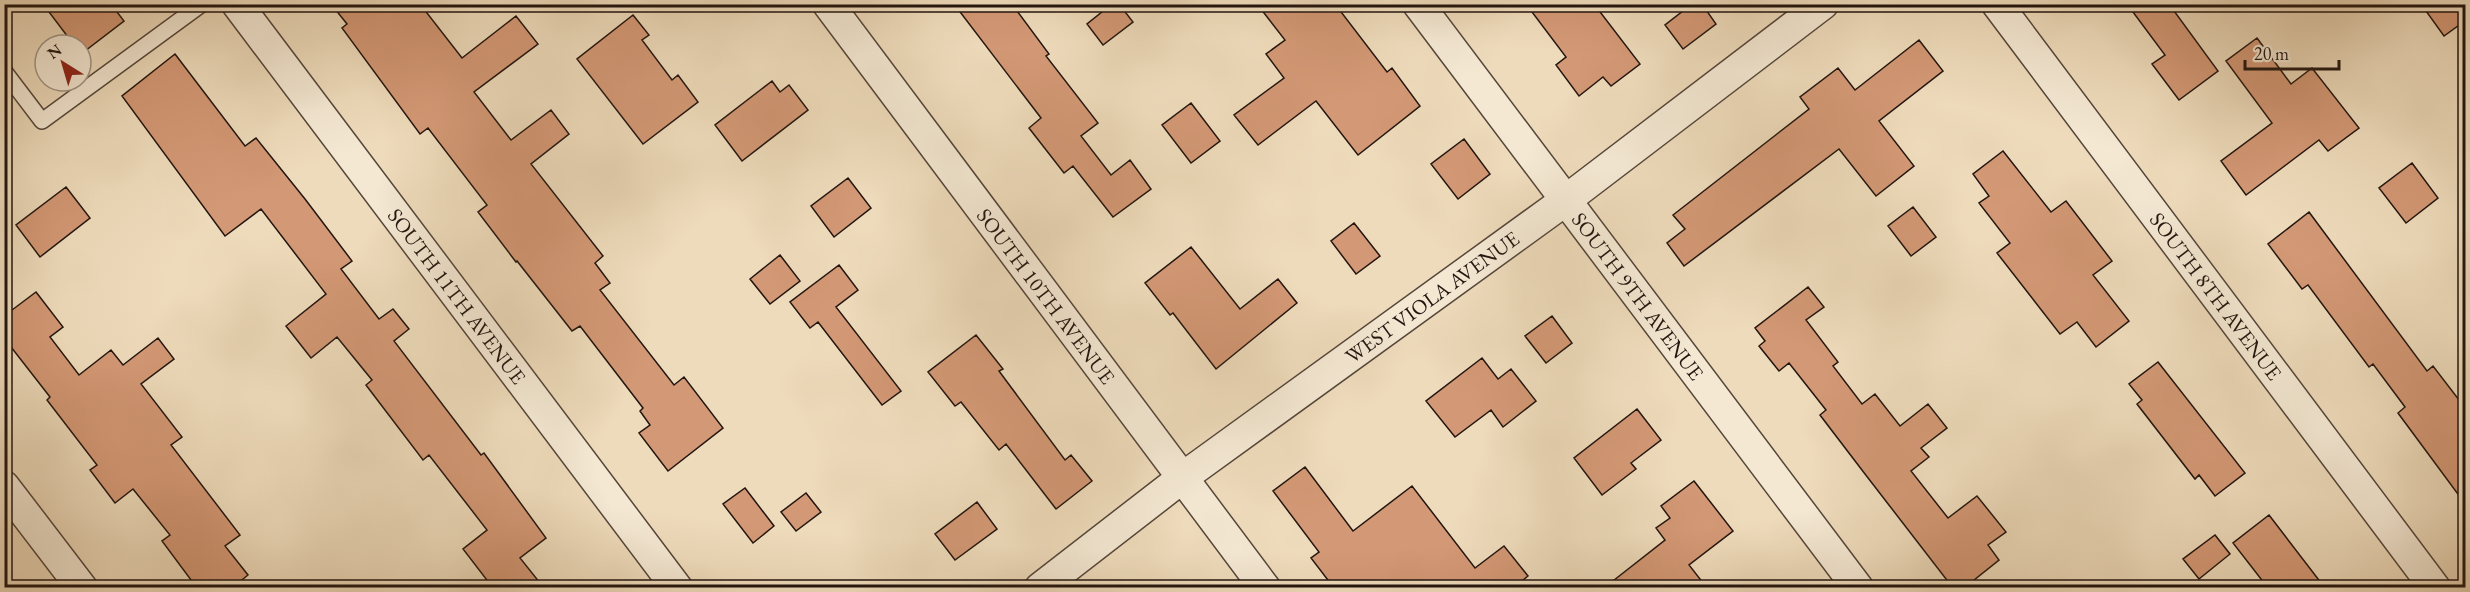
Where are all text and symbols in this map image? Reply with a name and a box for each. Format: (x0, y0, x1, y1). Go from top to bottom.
north arrow (33, 33, 93, 93)
scale bar (2245, 33, 2340, 71)
text: N (43, 39, 66, 64)
text: 20 m (2254, 42, 2289, 65)
street label: SOUTH 11TH AVENUE (382, 203, 532, 390)
street label: SOUTH 10TH AVENUE (971, 203, 1121, 390)
street label: SOUTH 9TH AVENUE (1566, 207, 1710, 385)
street label: SOUTH 8TH AVENUE (2144, 207, 2288, 385)
street label: WEST VIOLA AVENUE (1340, 225, 1525, 369)

